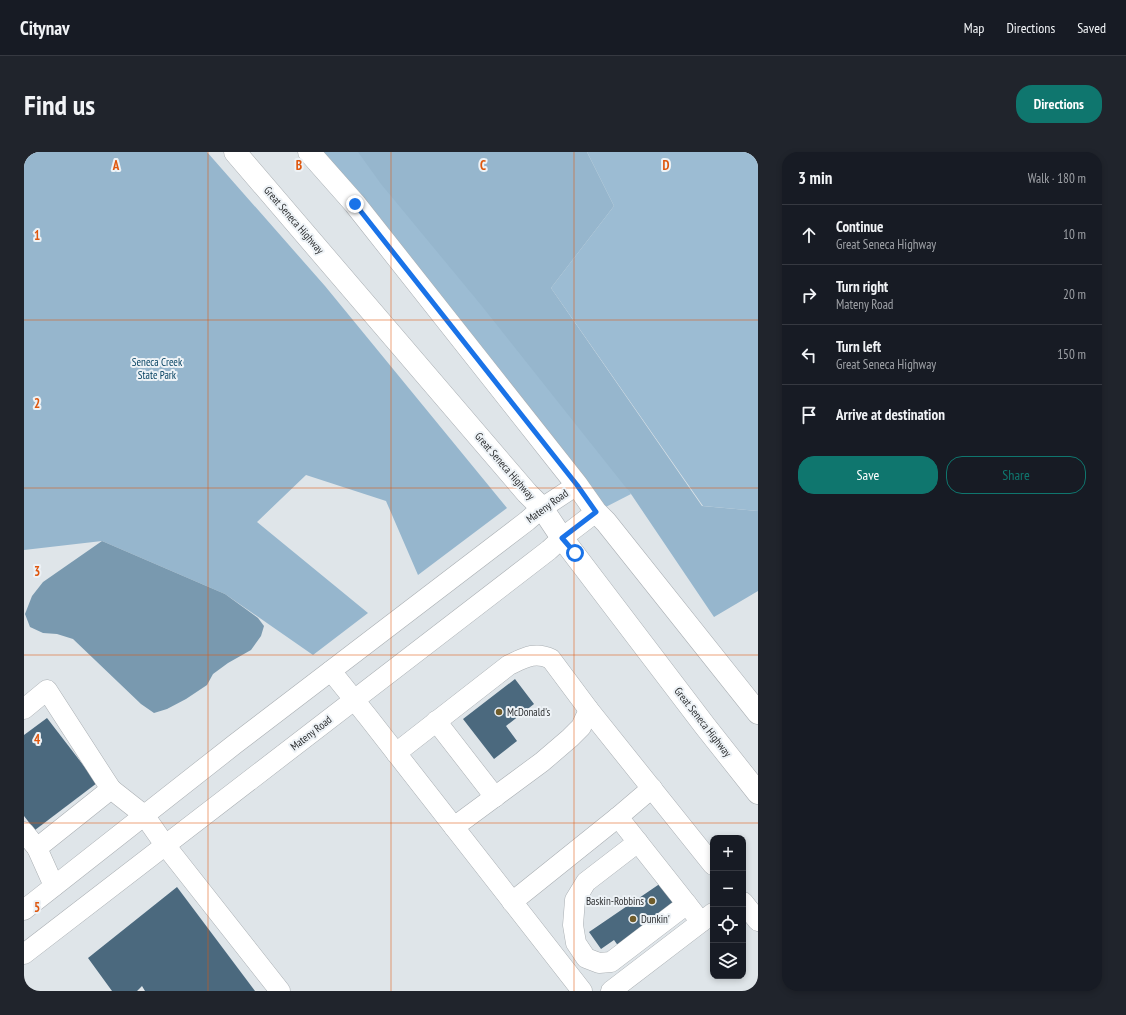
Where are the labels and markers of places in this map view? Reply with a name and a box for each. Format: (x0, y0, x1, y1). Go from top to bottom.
place label: McDonald's (507, 705, 550, 719)
marker: McDonald's (494, 707, 504, 717)
place label: Baskin-Robbins (586, 894, 644, 908)
marker: Baskin-Robbins (647, 896, 657, 906)
place label: Dunkin' (641, 912, 670, 926)
marker: Dunkin' (628, 914, 638, 924)

